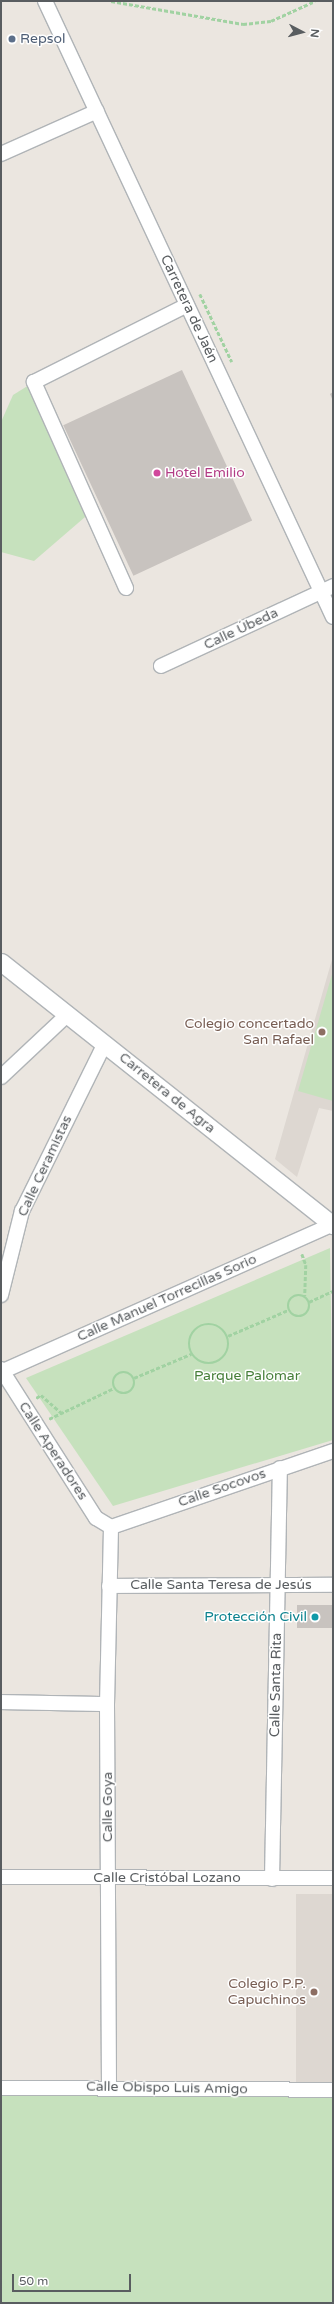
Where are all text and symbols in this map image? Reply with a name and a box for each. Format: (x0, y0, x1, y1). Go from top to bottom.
north arrow (282, 12, 322, 52)
text: N (308, 28, 321, 38)
place label: Repsol (20, 31, 65, 47)
marker: Repsol (7, 34, 17, 44)
street label: Carretera de Jaén (157, 252, 221, 366)
place label: Hotel Emilio (165, 465, 245, 481)
marker: Hotel Emilio (152, 468, 162, 478)
street label: Calle Úbeda (201, 604, 281, 654)
place label: Colegio concertado San Rafael (184, 1016, 314, 1048)
marker: Colegio concertado San Rafael (317, 1027, 327, 1037)
street label: Carretera de Agra (116, 1049, 218, 1137)
street label: Calle Ceramistas (14, 1113, 76, 1219)
street label: Calle Manuel Torrecillas Sorio (75, 1251, 259, 1345)
park label: Parque Palomar (194, 1368, 300, 1384)
street label: Calle Aperadores (15, 1399, 91, 1503)
street label: Calle Socovos (176, 1465, 268, 1511)
street label: Calle Santa Teresa de Jesús (130, 1577, 312, 1593)
place label: Protección Civil (204, 1609, 307, 1625)
marker: Protección Civil (310, 1612, 320, 1622)
street label: Calle Santa Rita (267, 1633, 285, 1737)
street label: Calle Goya (100, 1772, 116, 1842)
street label: Calle Cristóbal Lozano (93, 1870, 241, 1886)
place label: Colegio P.P. Capuchinos (228, 1976, 306, 2008)
marker: Colegio P.P. Capuchinos (309, 1987, 319, 1997)
street label: Calle Obispo Luis Amigo (86, 2078, 248, 2098)
scale bar (14, 2266, 133, 2292)
text: 50 m (19, 2274, 48, 2288)

